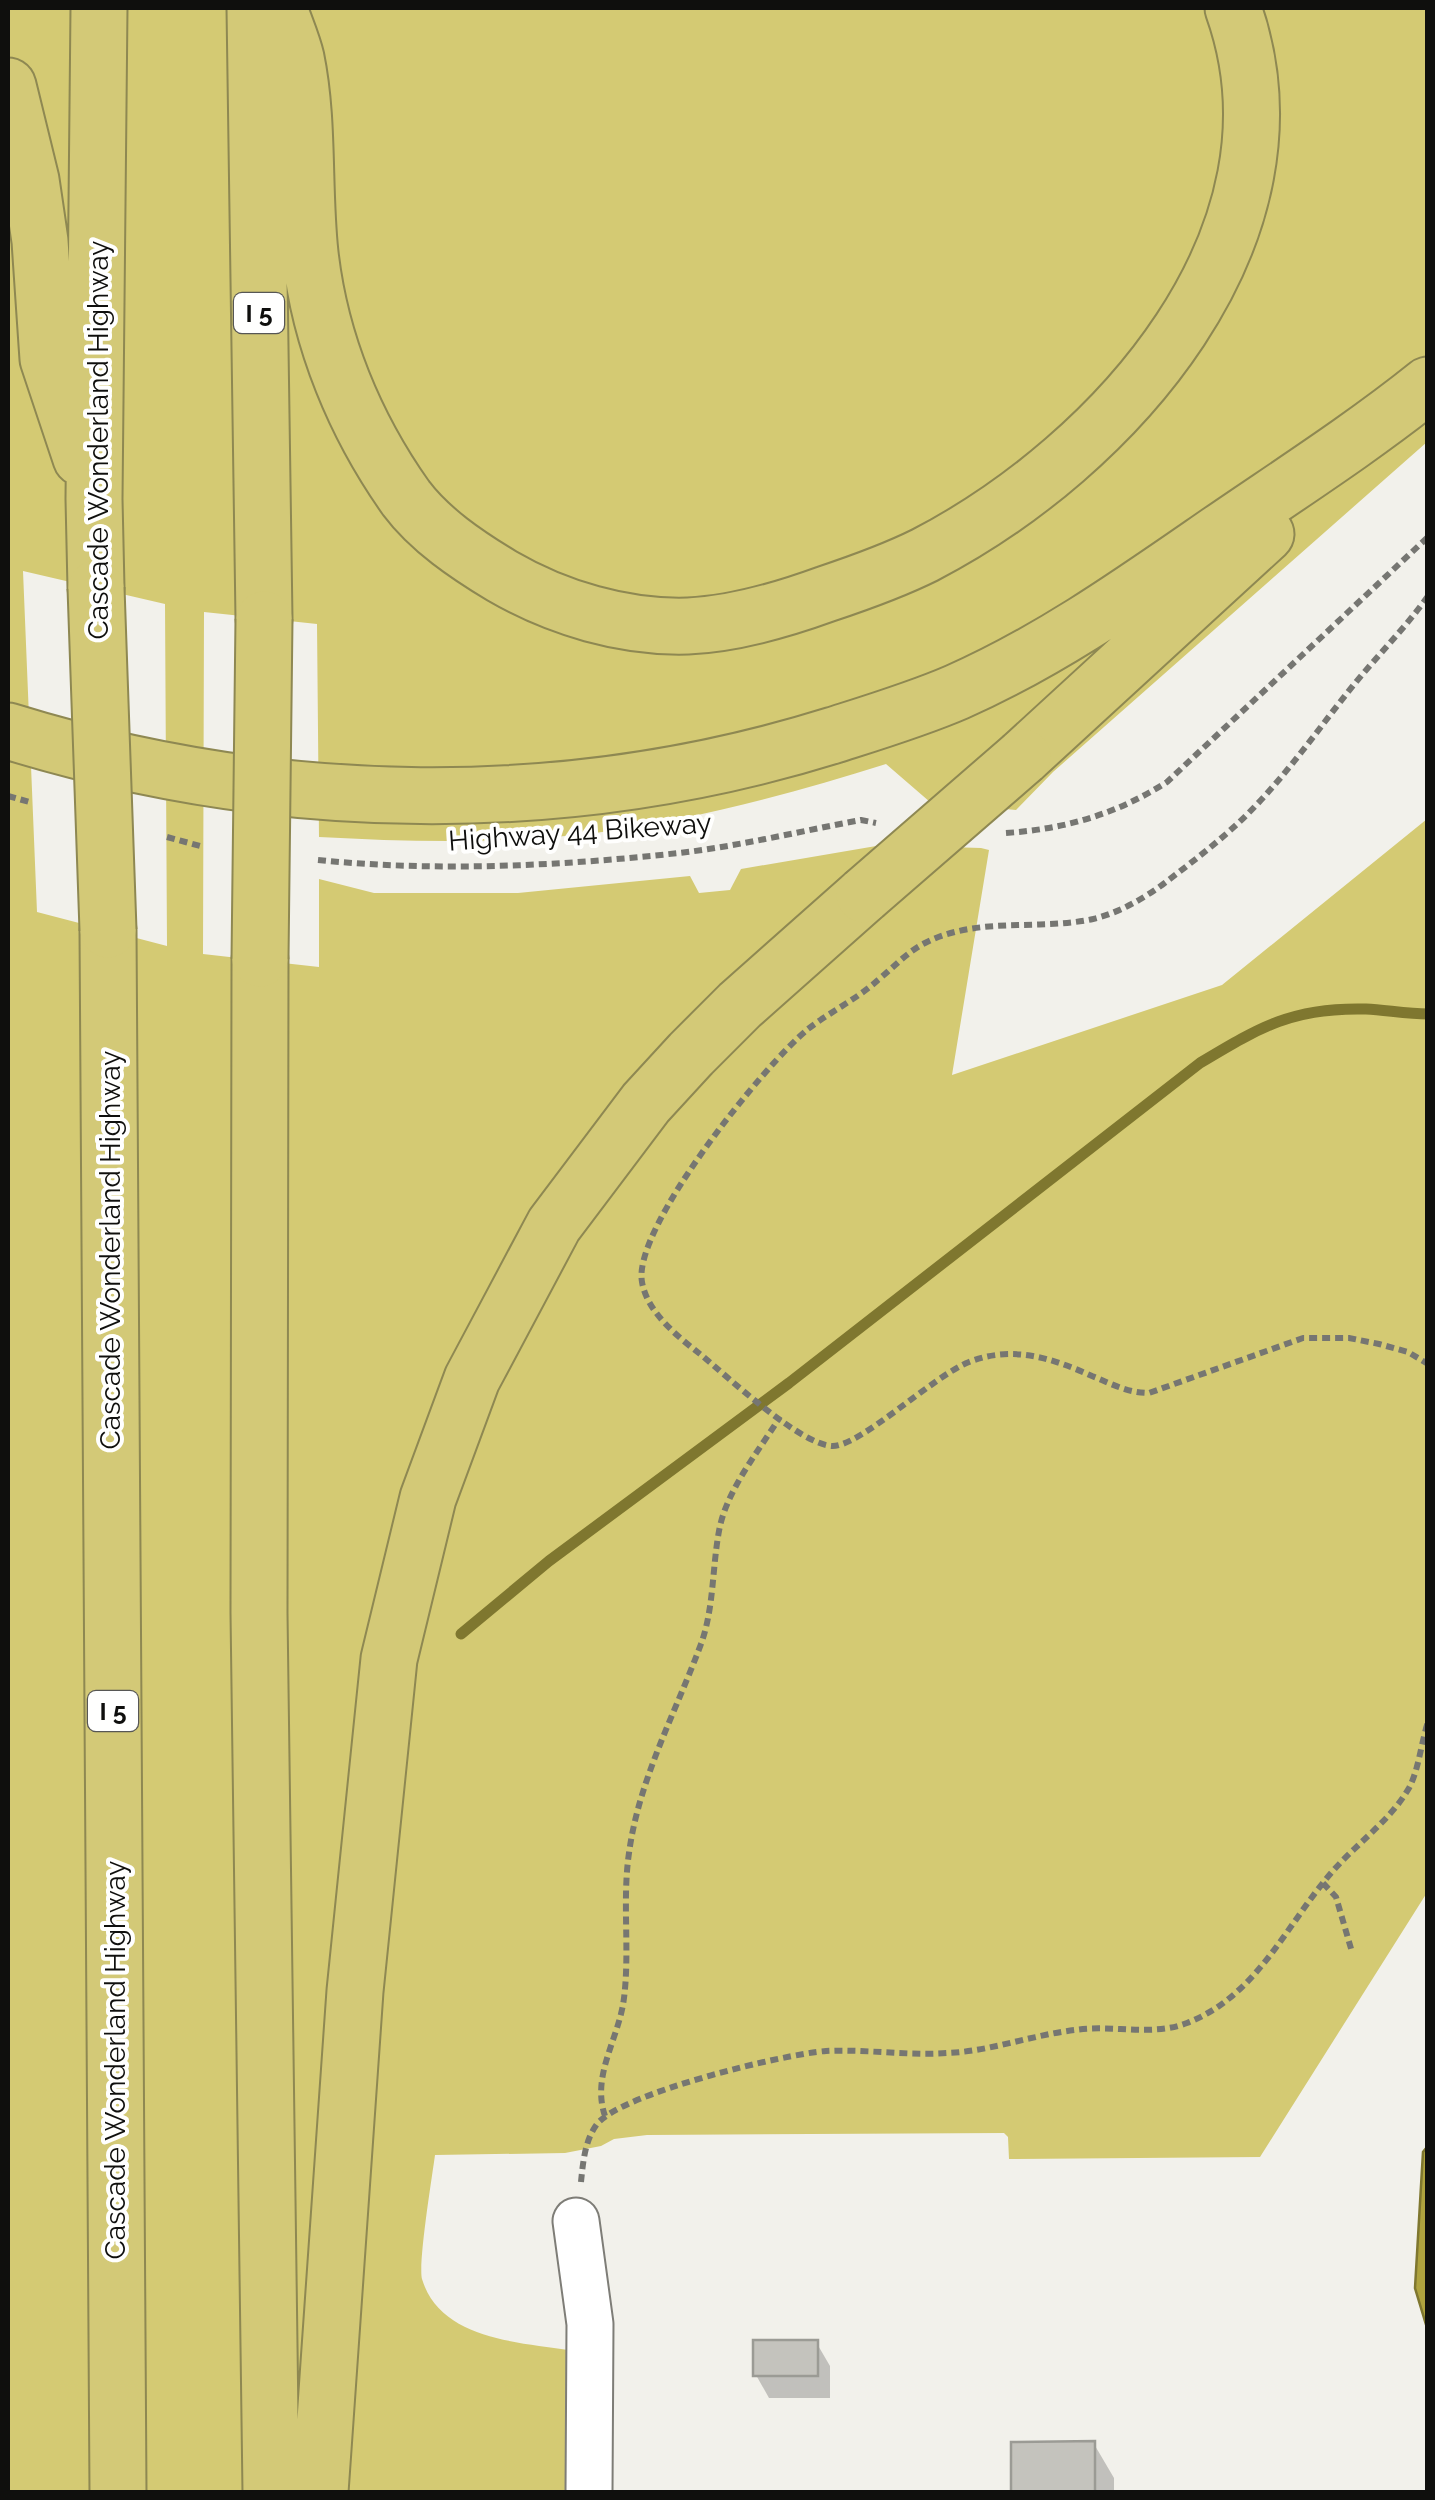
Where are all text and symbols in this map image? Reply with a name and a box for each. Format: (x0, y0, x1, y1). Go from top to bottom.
street label: Cascade Wonderland Highway (82, 241, 115, 639)
road number: I 5 (234, 293, 284, 333)
street label: Highway 44 Bikeway (447, 806, 713, 858)
street label: Cascade Wonderland Highway (94, 1051, 127, 1449)
road number: I 5 (88, 1691, 138, 1731)
street label: Cascade Wonderland Highway (99, 1861, 132, 2259)

